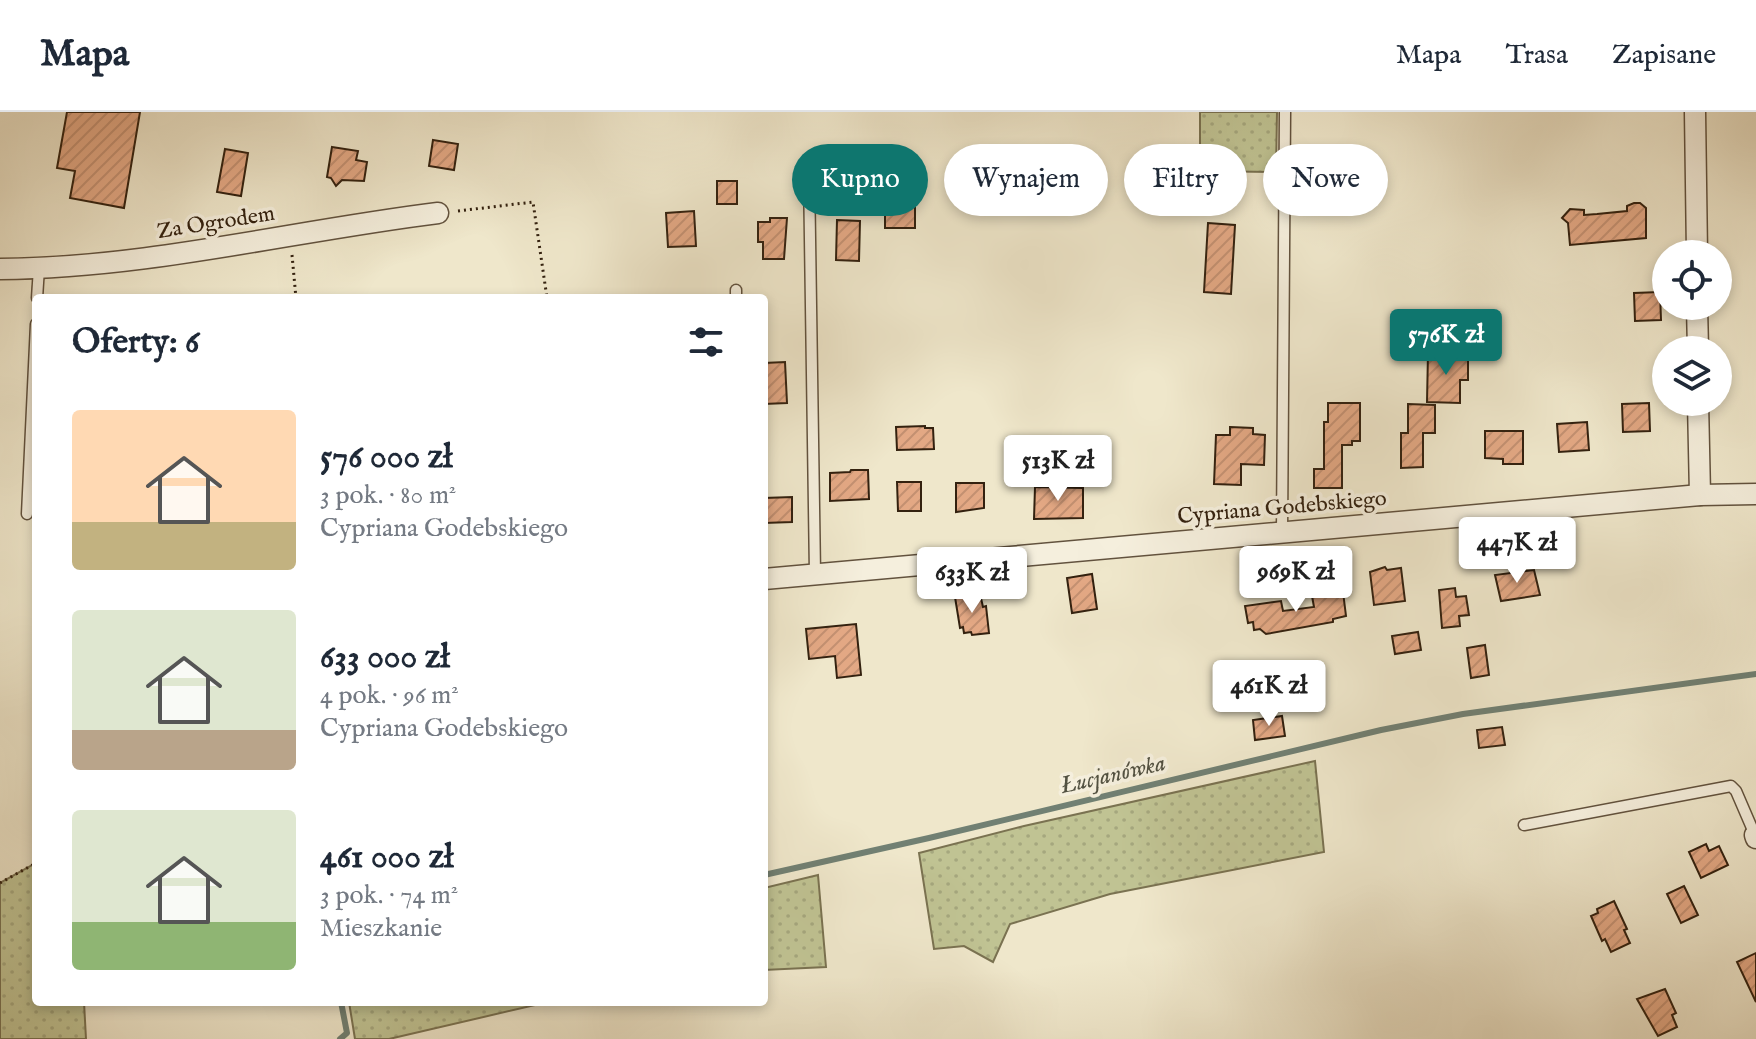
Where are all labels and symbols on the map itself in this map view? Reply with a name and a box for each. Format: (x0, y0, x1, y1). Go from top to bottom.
street label: Za Ogrodem (155, 200, 277, 246)
pin: 576K zł (1372, 309, 1520, 377)
pin: 513K zł (984, 435, 1132, 503)
street label: Cypriana Godebskiego (1176, 485, 1388, 531)
pin: 447K zł (1443, 517, 1591, 585)
pin: 969K zł (1222, 546, 1370, 614)
pin: 633K zł (898, 547, 1046, 615)
pin: 461K zł (1195, 660, 1343, 728)
water label: Łucjanówka (1056, 748, 1169, 802)

